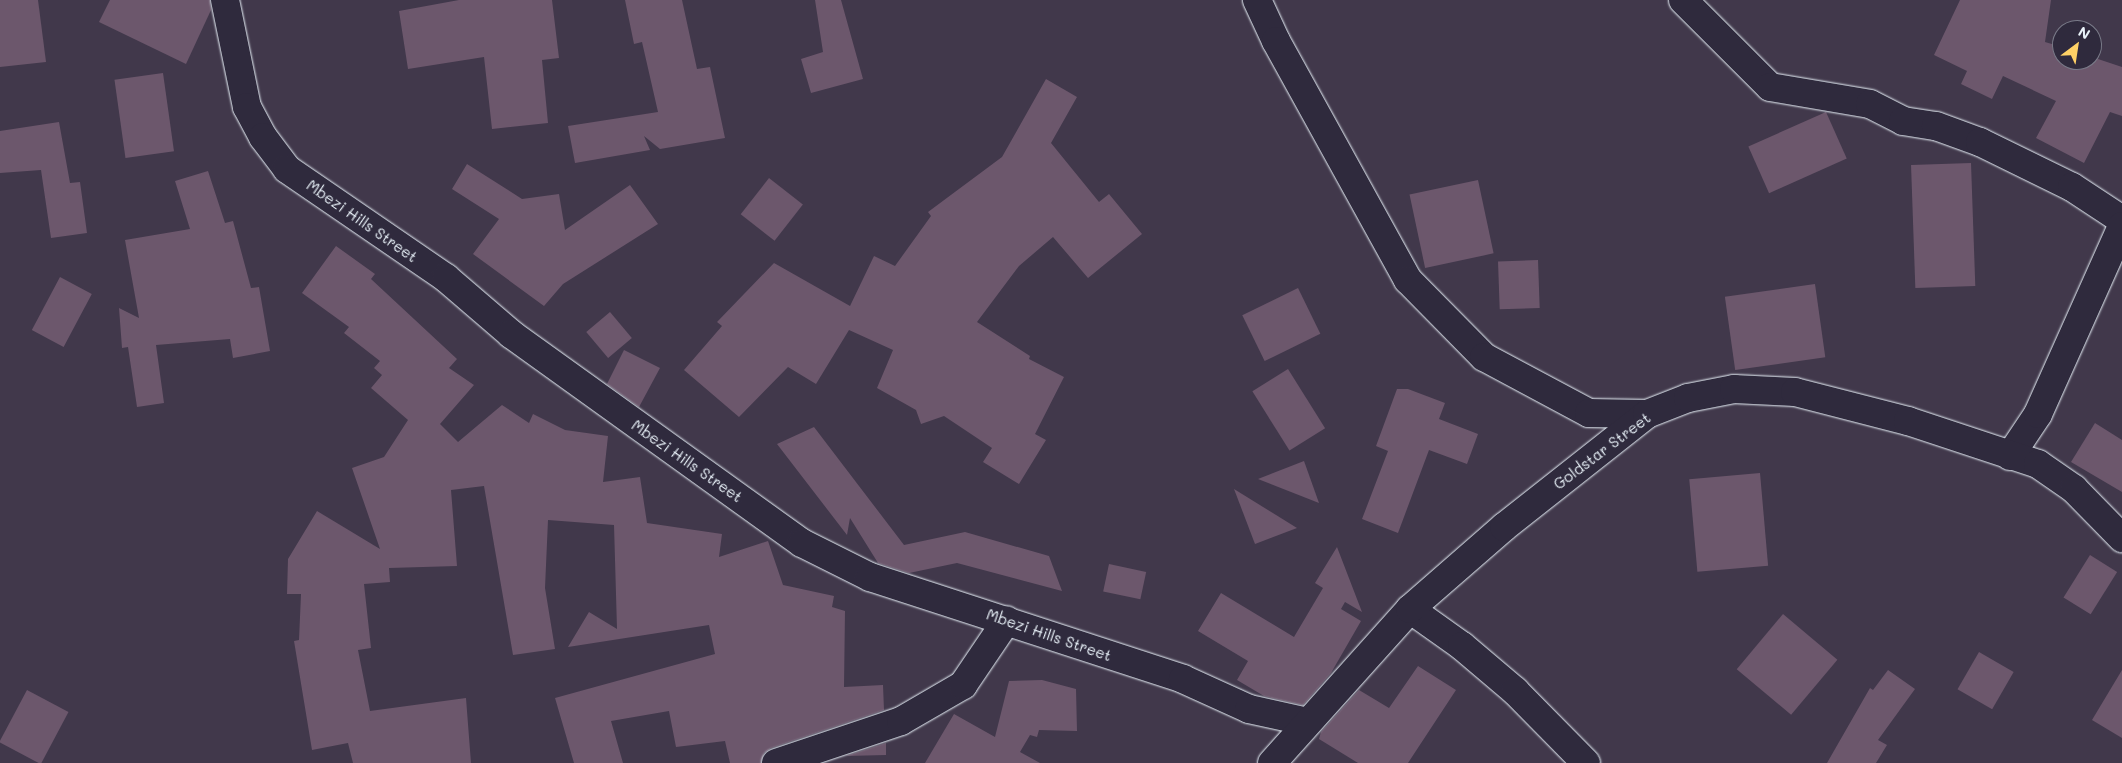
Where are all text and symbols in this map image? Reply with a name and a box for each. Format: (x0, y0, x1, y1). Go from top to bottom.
north arrow (2052, 20, 2102, 70)
text: N (2075, 22, 2094, 43)
street label: Mbezi Hills Street (303, 176, 421, 266)
street label: Goldstar Street (1550, 409, 1654, 493)
street label: Mbezi Hills Street (628, 416, 746, 506)
street label: Mbezi Hills Street (984, 605, 1114, 665)

